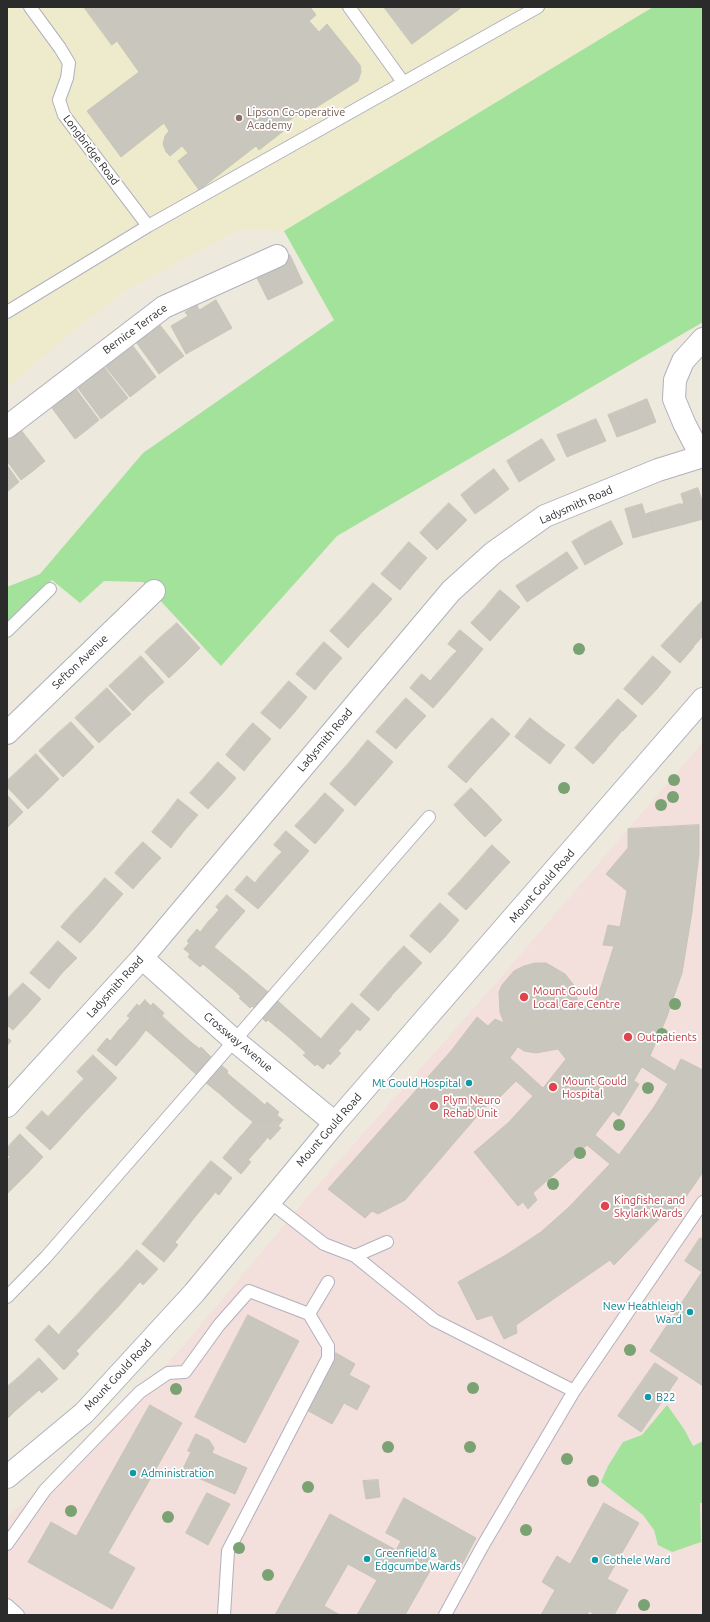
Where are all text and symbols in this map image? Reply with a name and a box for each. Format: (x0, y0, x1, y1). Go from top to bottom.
place label: Lipson Co-operative Academy (247, 105, 345, 131)
street label: Longbridge Road (60, 112, 122, 188)
marker: Lipson Co-operative Academy (234, 113, 244, 123)
street label: Bernice Terrace (100, 301, 170, 357)
street label: Ladysmith Road (537, 483, 615, 527)
street label: Sefton Avenue (49, 632, 111, 692)
street label: Ladysmith Road (295, 706, 355, 774)
street label: Mount Gould Road (507, 847, 577, 925)
street label: Ladysmith Road (84, 953, 146, 1021)
place label: Mount Gould Local Care Centre (533, 984, 620, 1010)
marker: Mount Gould Local Care Centre (518, 991, 530, 1003)
street label: Crossway Avenue (201, 1009, 275, 1075)
place label: Outpatients (637, 1030, 697, 1044)
marker: Outpatients (622, 1031, 634, 1043)
place label: Mount Gould Hospital (562, 1074, 627, 1100)
place label: Mt Gould Hospital (372, 1076, 461, 1090)
marker: Mt Gould Hospital (464, 1078, 474, 1088)
marker: Mount Gould Hospital (547, 1081, 559, 1093)
street label: Mount Gould Road (294, 1091, 364, 1169)
place label: Plym Neuro Rehab Unit (443, 1093, 501, 1119)
marker: Plym Neuro Rehab Unit (428, 1100, 440, 1112)
place label: Kingfisher and Skylark Wards (614, 1193, 685, 1219)
marker: Kingfisher and Skylark Wards (599, 1200, 611, 1212)
place label: New Heathleigh Ward (603, 1299, 682, 1325)
marker: New Heathleigh Ward (685, 1307, 695, 1317)
street label: Mount Gould Road (82, 1337, 154, 1413)
place label: B22 (656, 1390, 675, 1404)
marker: B22 (643, 1392, 653, 1402)
place label: Administration (141, 1466, 214, 1480)
marker: Administration (128, 1468, 138, 1478)
place label: Greenfield & Edgcumbe Wards (375, 1546, 461, 1572)
place label: Cothele Ward (603, 1553, 671, 1567)
marker: Greenfield & Edgcumbe Wards (362, 1554, 372, 1564)
marker: Cothele Ward (590, 1555, 600, 1565)

